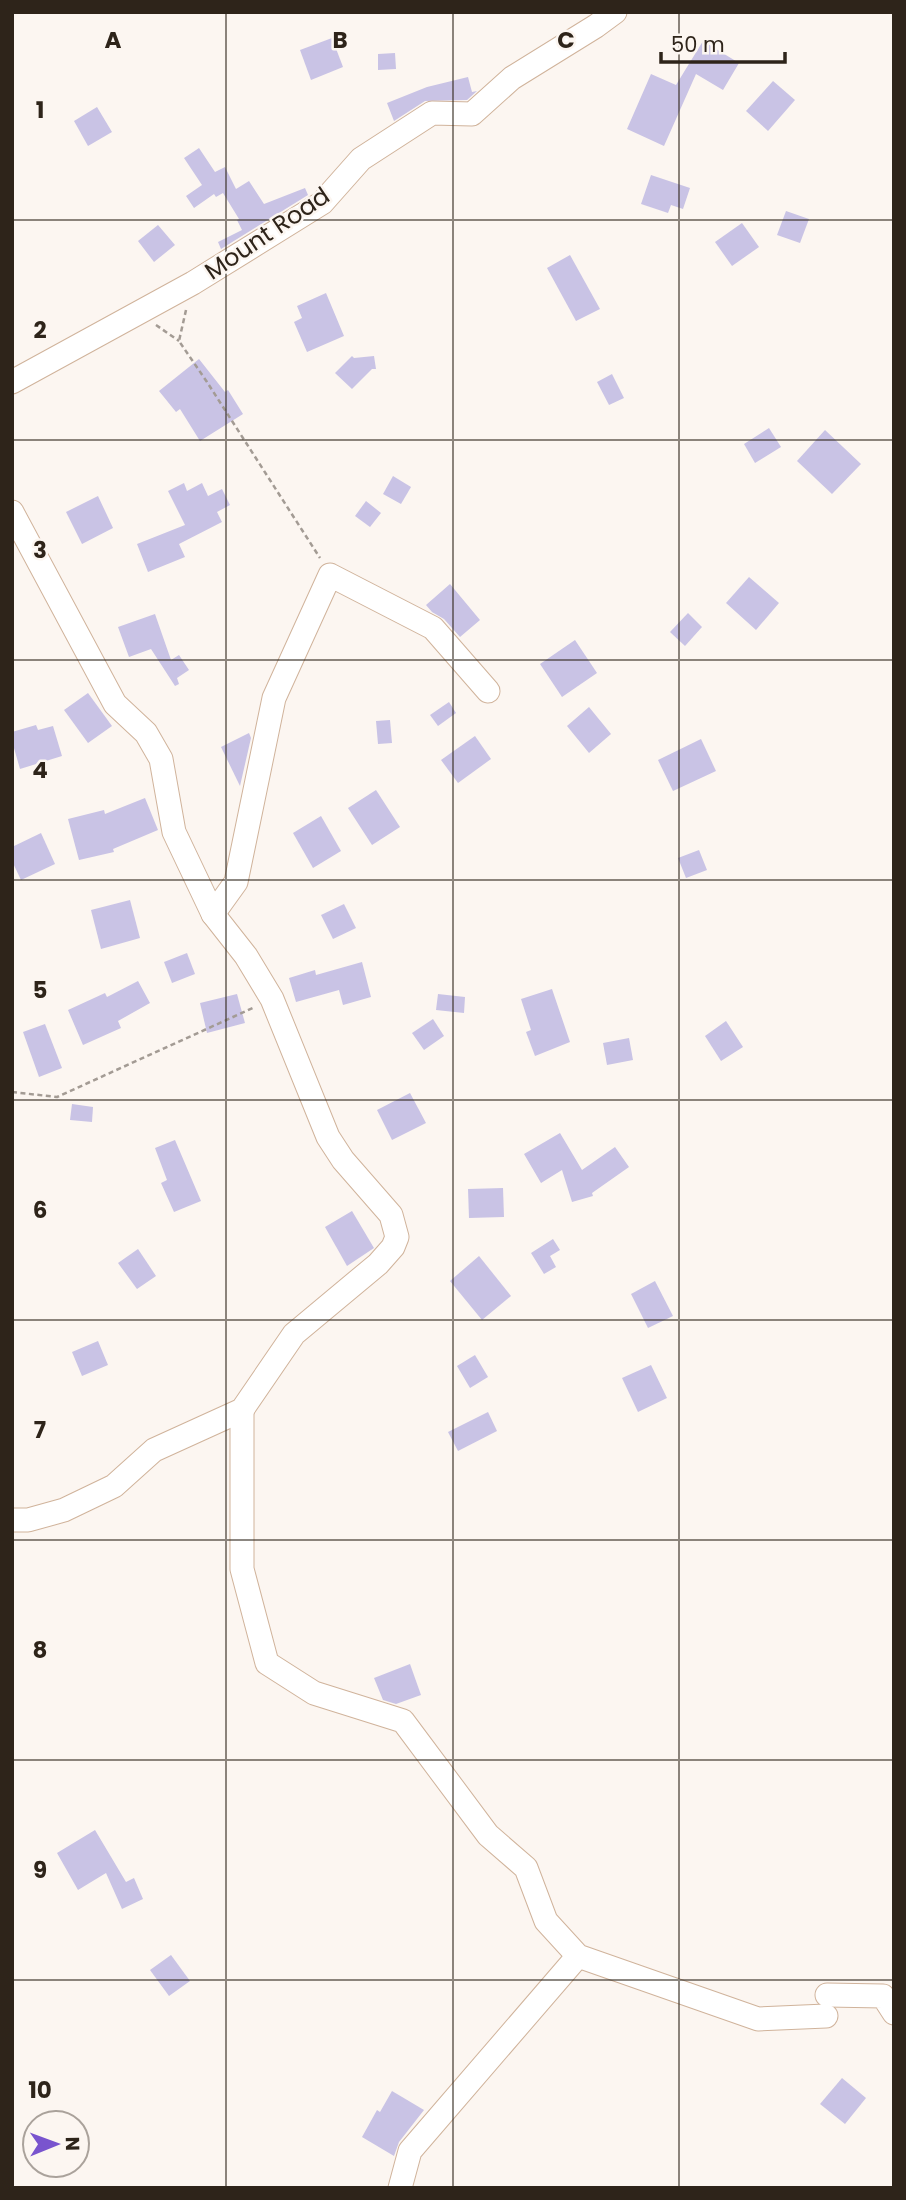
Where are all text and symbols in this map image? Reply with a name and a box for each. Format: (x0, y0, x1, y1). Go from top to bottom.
scale bar (661, 21, 785, 65)
text: A (105, 24, 122, 56)
text: B (332, 24, 348, 56)
text: C (557, 24, 575, 56)
text: 50 m (671, 30, 725, 59)
text: 1 (36, 94, 44, 126)
street label: Mount Road (198, 179, 336, 287)
text: 2 (33, 314, 47, 346)
text: 3 (33, 534, 47, 566)
text: 4 (32, 754, 48, 786)
text: 5 (33, 974, 47, 1006)
text: 6 (33, 1194, 47, 1226)
text: 7 (34, 1414, 46, 1446)
text: 8 (33, 1634, 47, 1666)
text: 9 (33, 1854, 47, 1886)
text: 10 (28, 2074, 52, 2106)
north arrow (21, 2109, 91, 2179)
text: N (59, 2136, 86, 2151)

